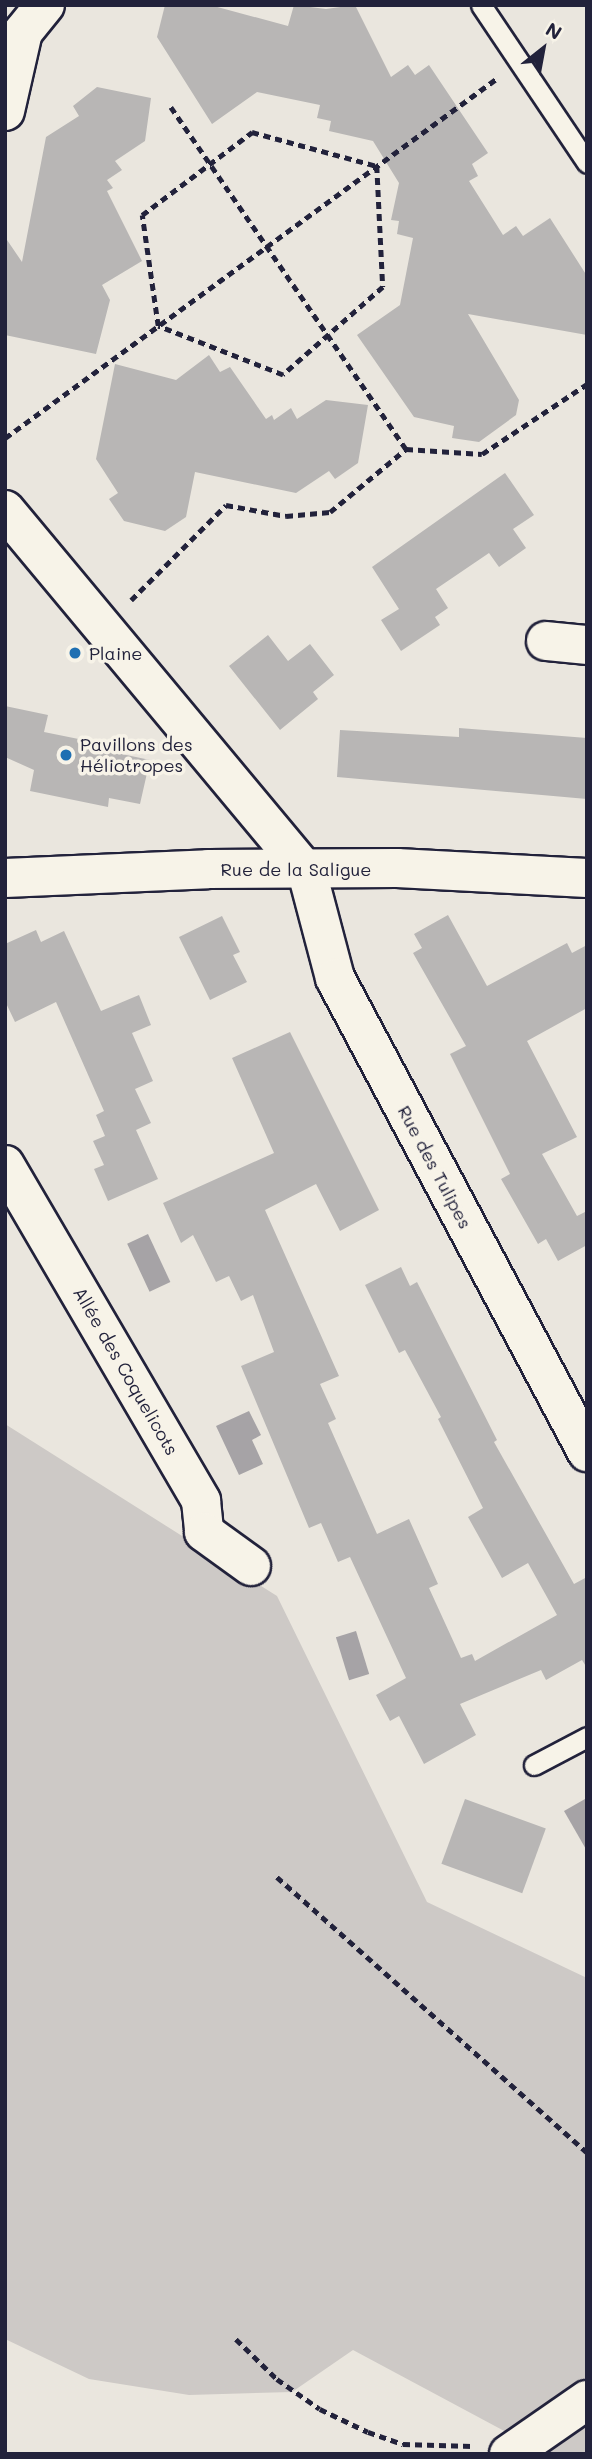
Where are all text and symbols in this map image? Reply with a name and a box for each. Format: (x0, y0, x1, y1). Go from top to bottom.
north arrow (508, 14, 578, 84)
text: N (541, 16, 567, 45)
place label: Plaine (89, 642, 142, 664)
marker: Plaine (67, 645, 83, 661)
place label: Pavillons des Héliotropes (80, 734, 193, 776)
marker: Pavillons des Héliotropes (58, 747, 74, 763)
street label: Rue de la Saligue (221, 858, 371, 880)
street label: Rue des Tulipes (393, 1102, 477, 1232)
street label: Allée des Coquelicots (69, 1283, 183, 1459)

